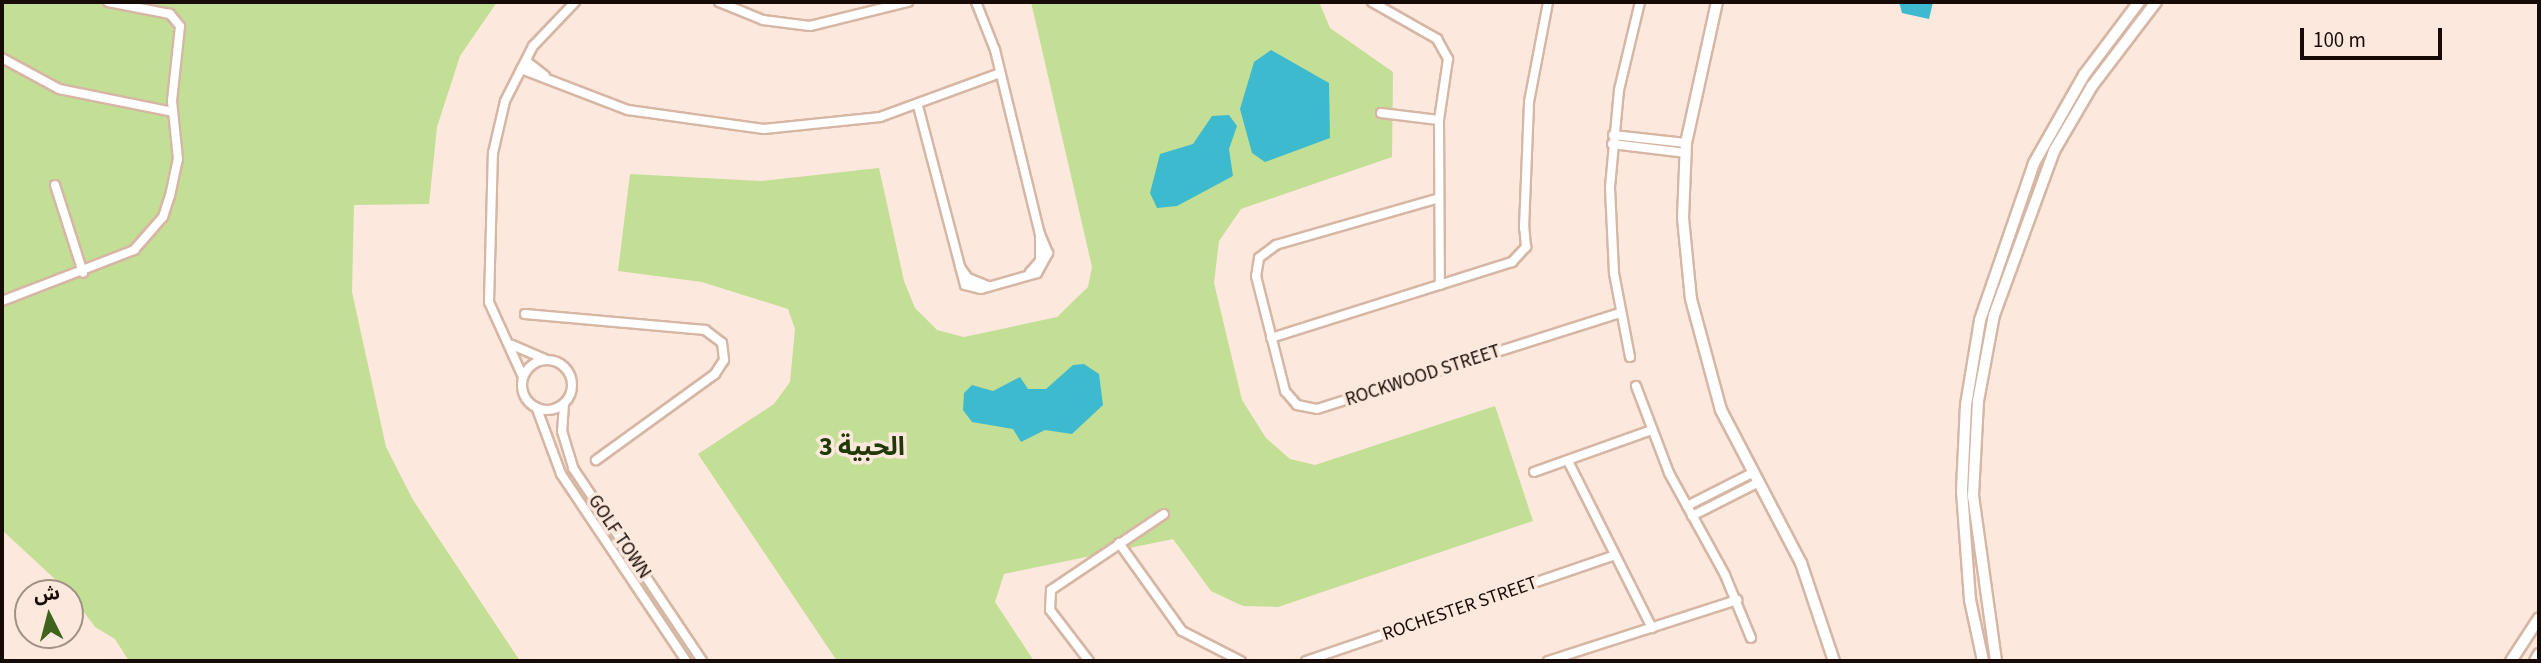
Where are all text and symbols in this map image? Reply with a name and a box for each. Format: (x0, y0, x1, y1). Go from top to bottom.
scale bar (2303, 14, 2445, 58)
text: 100 m (2313, 25, 2366, 55)
street label: ROCKWOOD STREET (1343, 340, 1503, 412)
district label: الحبية 3 (819, 431, 905, 463)
street label: GOLF TOWN (583, 491, 655, 583)
street label: ROCHESTER STREET (1380, 572, 1540, 646)
north arrow (14, 579, 84, 649)
text: ش (33, 580, 61, 609)

